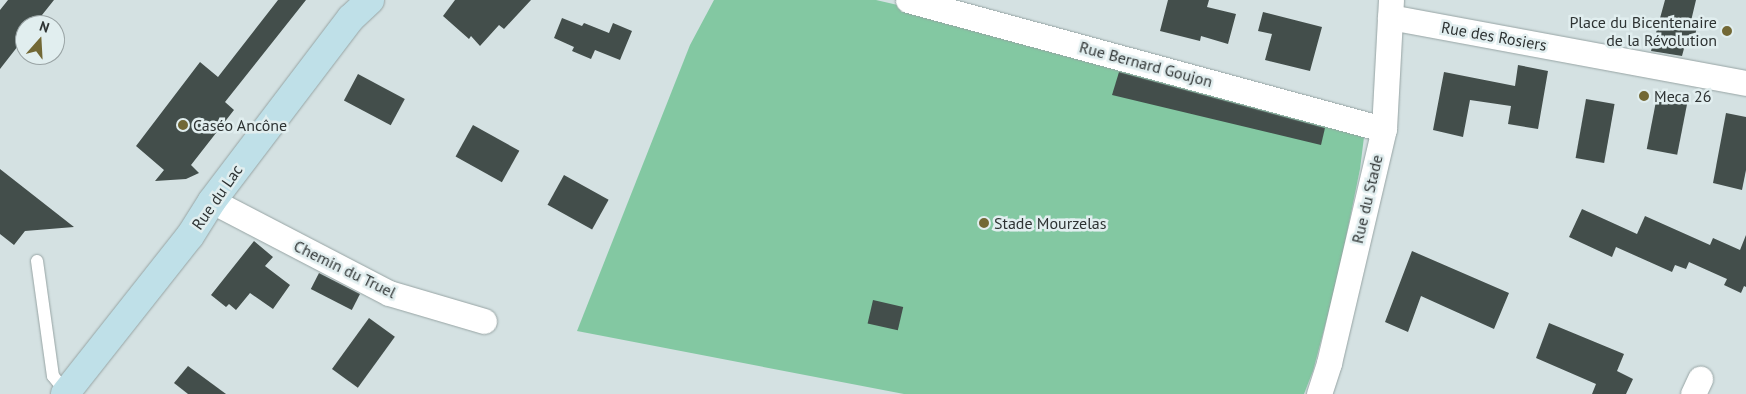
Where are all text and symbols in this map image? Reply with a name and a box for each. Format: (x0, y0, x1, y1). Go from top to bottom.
place label: Place du Bicentenaire de la Révolution (1569, 12, 1717, 50)
north arrow (15, 15, 65, 65)
text: N (37, 17, 52, 37)
street label: Rue des Rosiers (1440, 17, 1548, 55)
marker: Place du Bicentenaire de la Révolution (1721, 25, 1733, 37)
street label: Rue Bernard Goujon (1077, 37, 1215, 91)
place label: Meca 26 (1654, 86, 1711, 106)
marker: Meca 26 (1638, 90, 1650, 102)
place label: Caséo Ancône (193, 115, 288, 135)
marker: Caséo Ancône (177, 119, 189, 131)
street label: Rue du Stade (1347, 153, 1387, 245)
street label: Rue du Lac (188, 161, 246, 233)
place label: Stade Mourzelas (994, 213, 1107, 233)
marker: Stade Mourzelas (978, 217, 990, 229)
street label: Chemin du Truel (291, 236, 399, 302)

